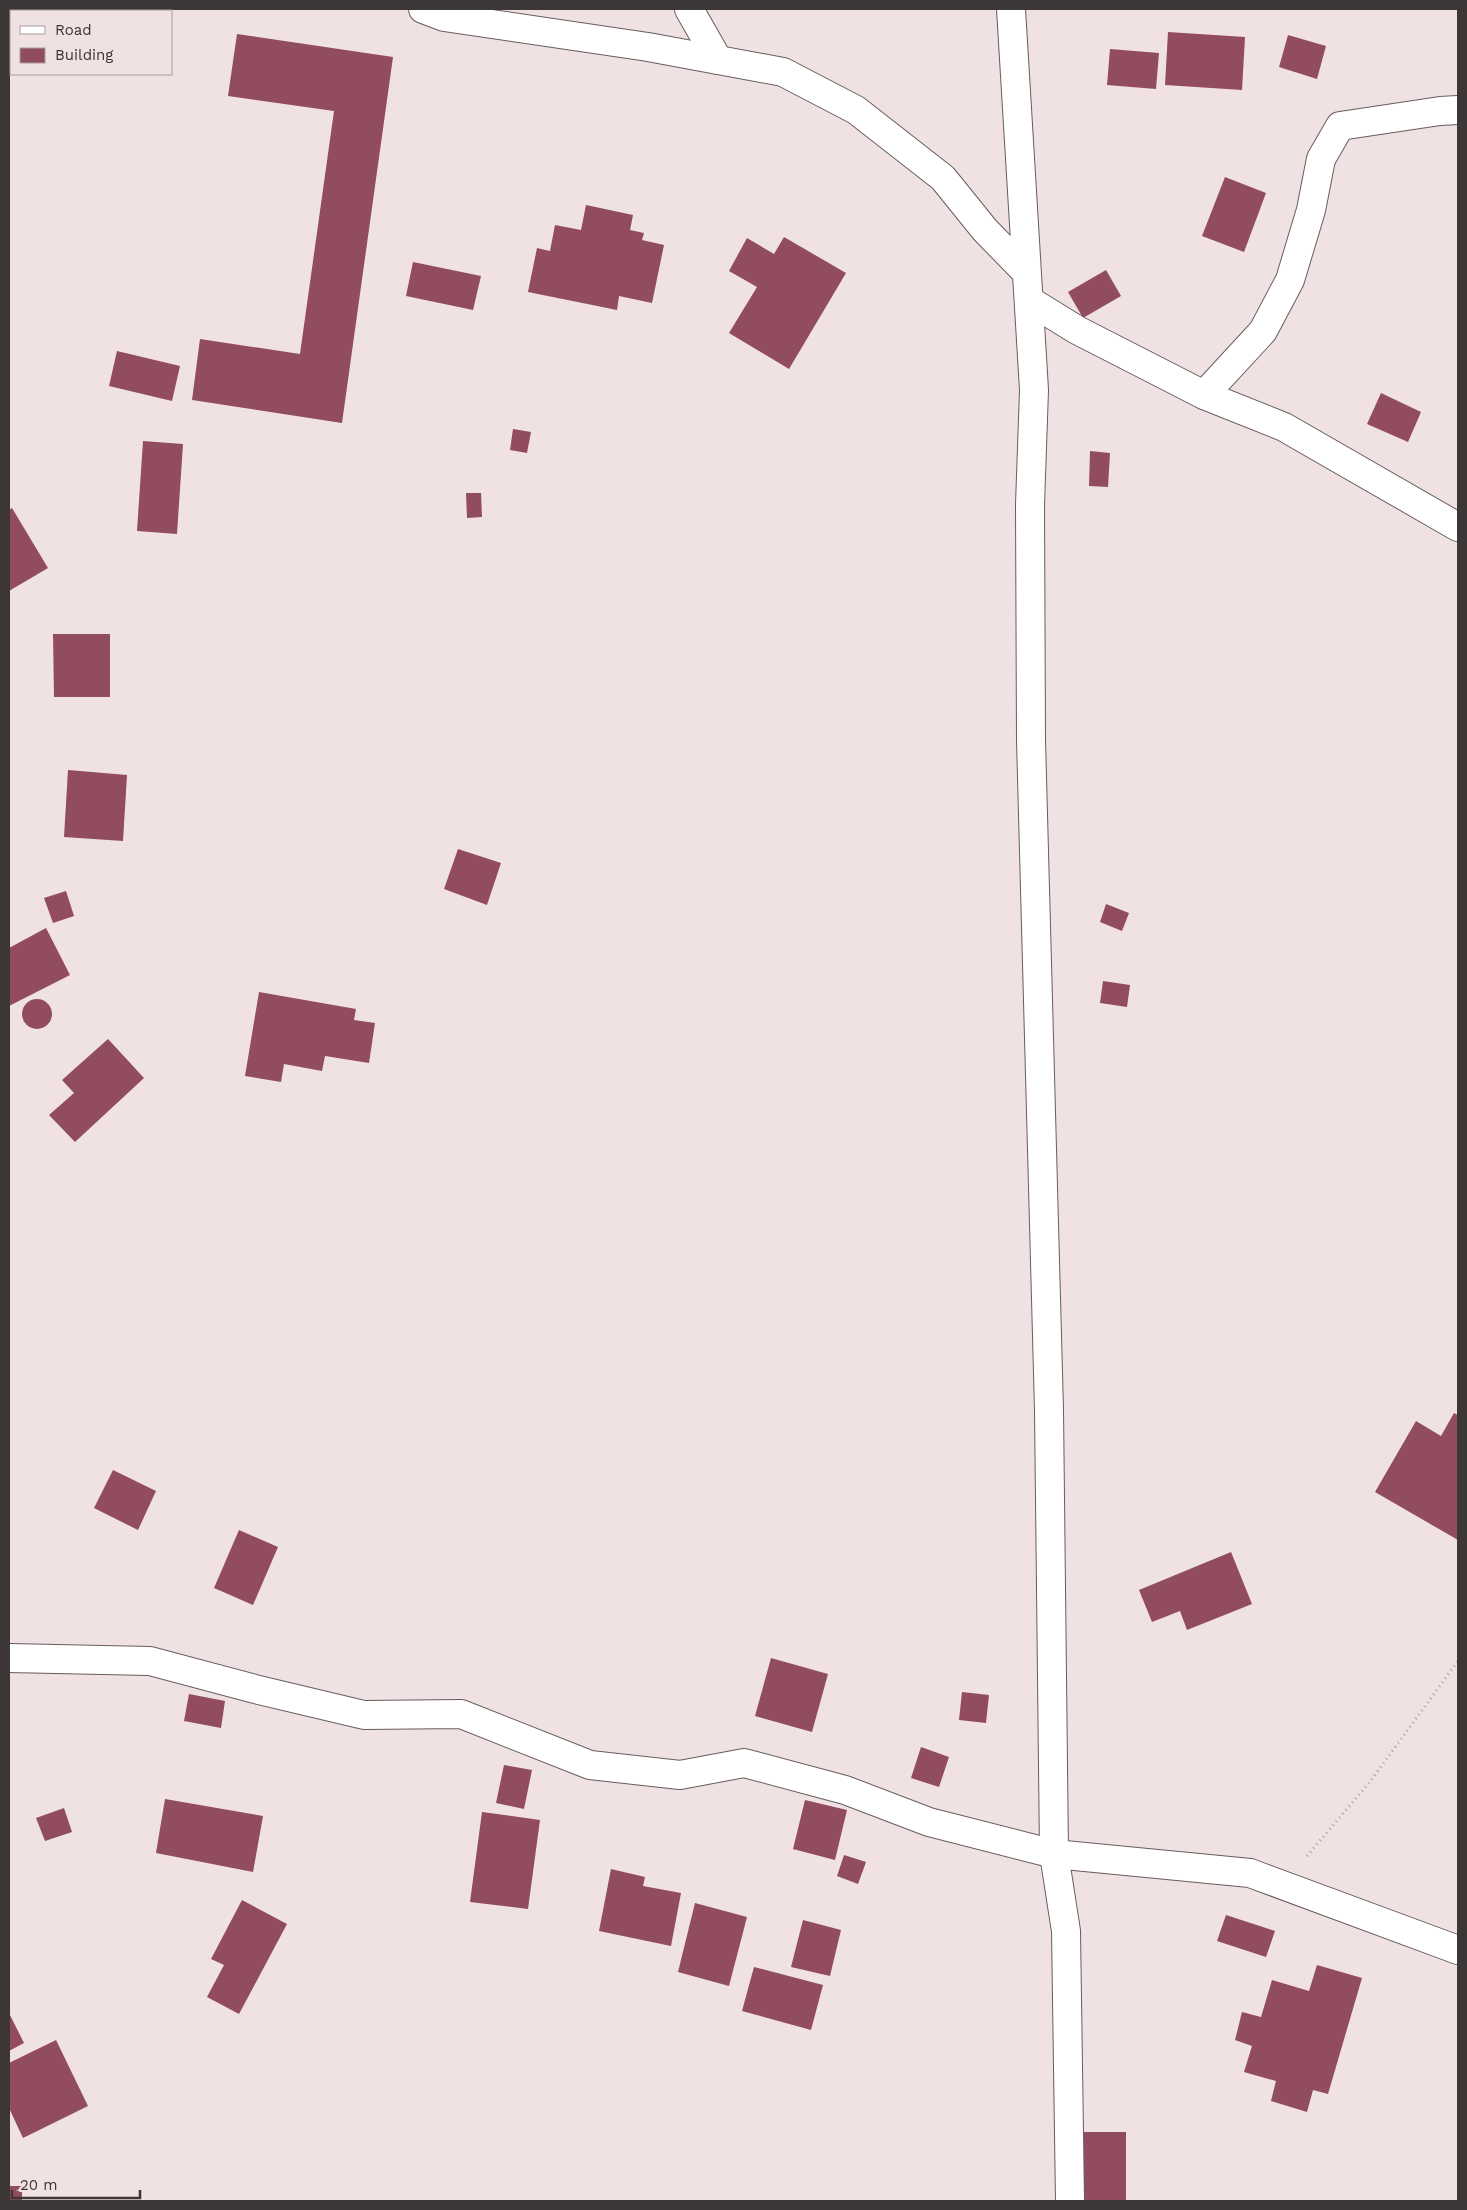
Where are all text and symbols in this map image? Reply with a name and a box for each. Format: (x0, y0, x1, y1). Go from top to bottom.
legend (10, 10, 172, 75)
text: Road (55, 21, 92, 39)
text: Building (55, 46, 113, 64)
scale bar (12, 2168, 140, 2200)
text: 20 m (20, 2176, 58, 2194)

